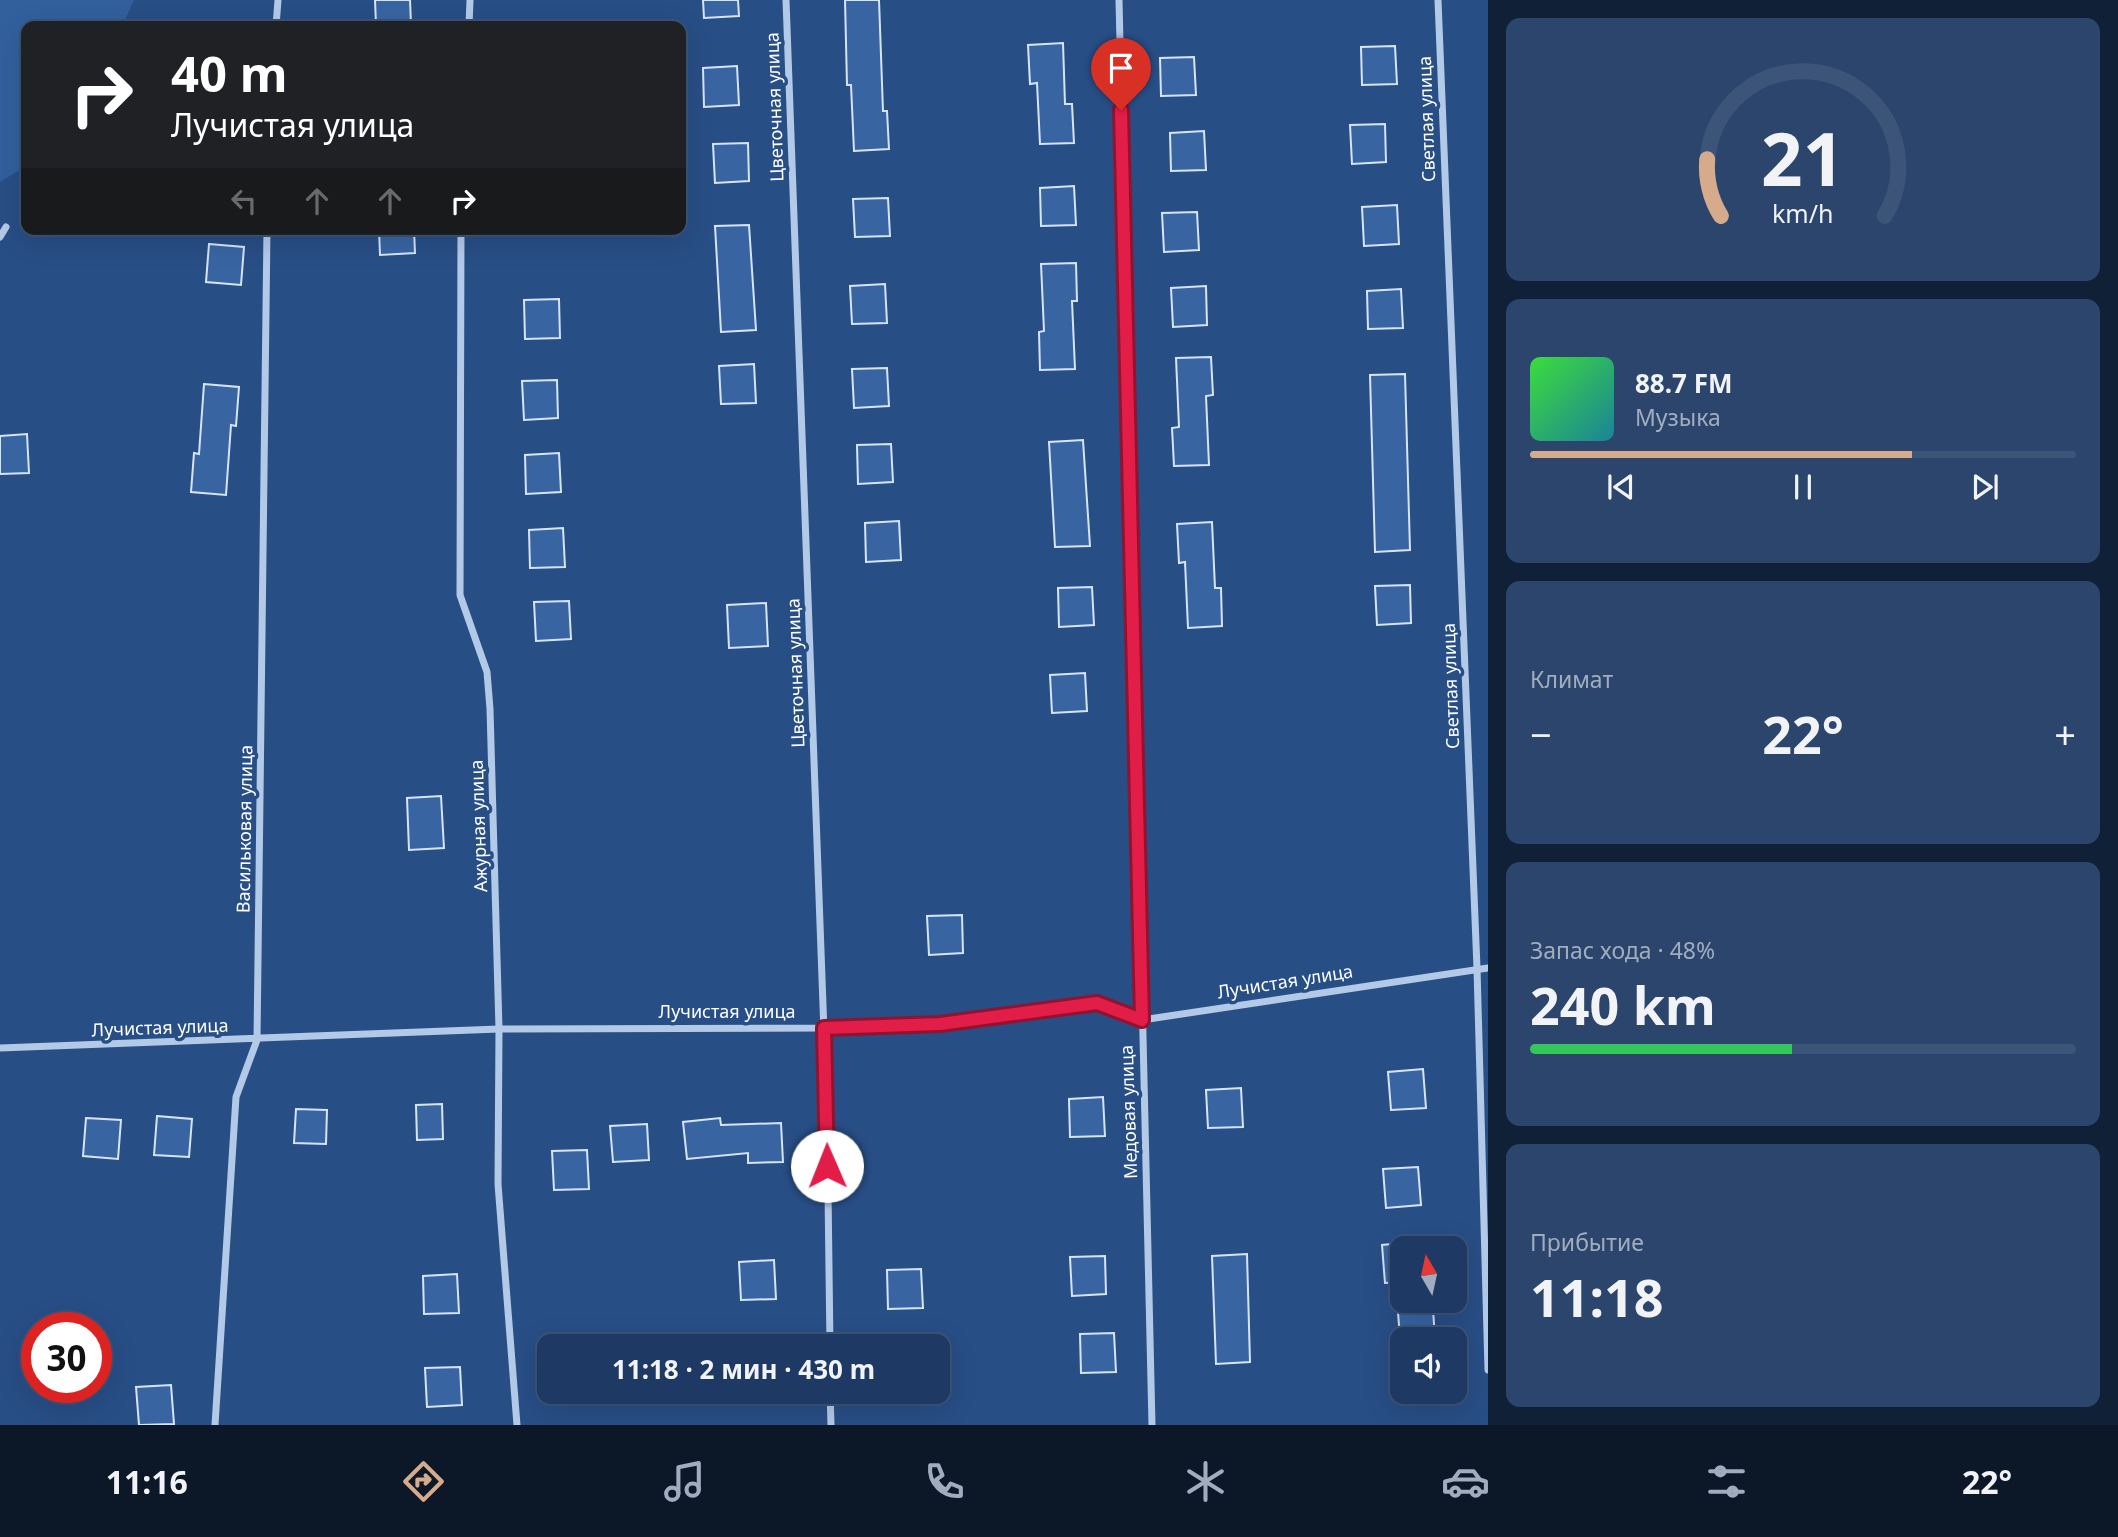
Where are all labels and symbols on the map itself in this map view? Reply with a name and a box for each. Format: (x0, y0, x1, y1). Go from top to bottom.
street label: Цветочная улица (759, 32, 789, 182)
pin (1091, 38, 1151, 110)
street label: Светлая улица (1412, 56, 1440, 182)
street label: Цветочная улица (780, 598, 810, 748)
street label: Светлая улица (1436, 623, 1464, 749)
street label: Васильковая улица (231, 745, 257, 913)
street label: Ажурная улица (464, 759, 492, 893)
street label: Лучистая улица (1216, 958, 1354, 1004)
street label: Лучистая улица (659, 999, 795, 1023)
street label: Лучистая улица (91, 1013, 229, 1041)
street label: Медовая улица (1114, 1045, 1142, 1179)
position arrow (790, 1129, 864, 1203)
north arrow (1390, 1236, 1466, 1312)
speed limit sign: 30 (21, 1312, 112, 1403)

